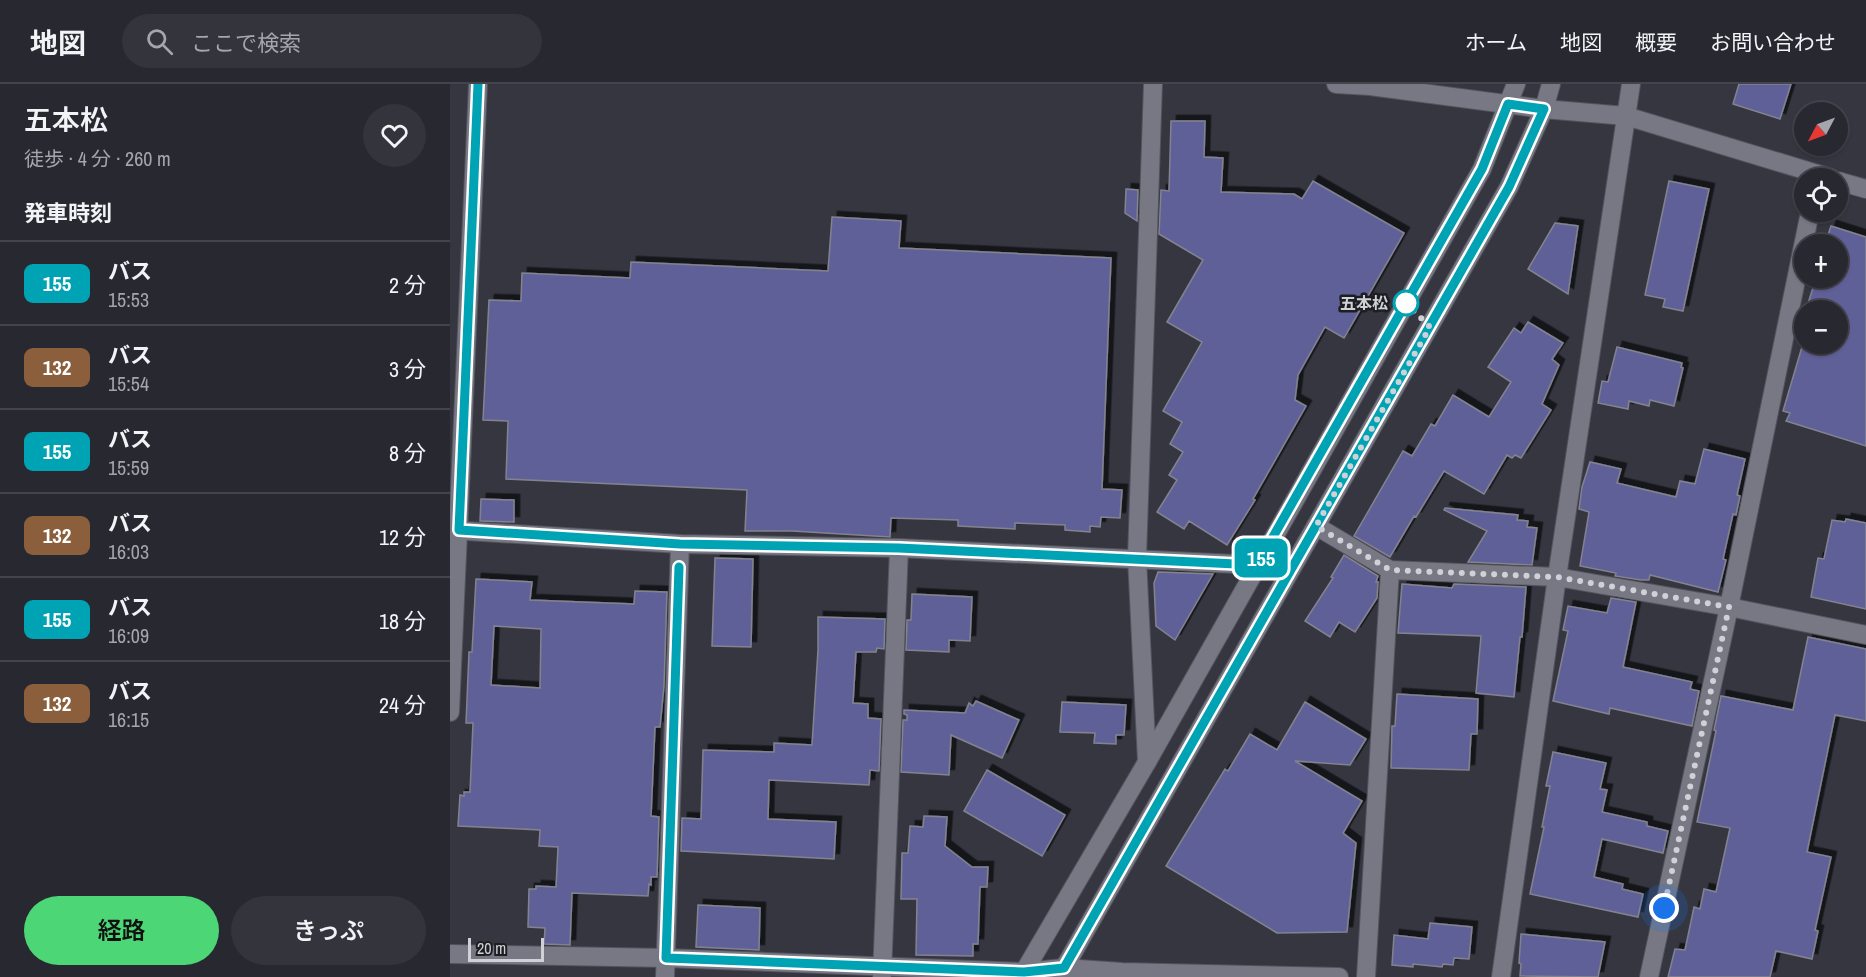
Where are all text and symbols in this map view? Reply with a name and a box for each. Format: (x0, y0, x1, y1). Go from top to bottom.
search box (122, 14, 542, 68)
text: 地図 (30, 24, 86, 62)
icon: search (143, 25, 176, 58)
text: ここで検索 (191, 28, 301, 58)
text: ホーム (1465, 28, 1527, 57)
text: 地図 (1560, 28, 1602, 57)
text: 概要 (1635, 28, 1677, 57)
text: お問い合わせ (1710, 28, 1836, 57)
text: 五本松 (24, 101, 108, 139)
north arrow (1794, 102, 1848, 156)
map controls (1794, 102, 1848, 354)
button: heart (363, 104, 426, 167)
text: 徒歩 · 4 分 · 260 m (24, 145, 171, 172)
button: locate (1794, 168, 1848, 222)
text: 発車時刻 (24, 198, 112, 228)
button: + (1794, 234, 1848, 288)
text: バス (108, 256, 152, 286)
text: 155 (43, 269, 71, 298)
text: 2 分 (389, 270, 426, 300)
text: 15:53 (108, 286, 149, 313)
marker: 五本松 (1393, 290, 1419, 316)
place label: 五本松 (1340, 292, 1388, 314)
button: − (1794, 300, 1848, 354)
text: バス (108, 340, 152, 370)
text: 132 (43, 353, 71, 382)
text: 3 分 (389, 354, 426, 384)
text: 15:54 (108, 370, 149, 397)
text: バス (108, 424, 152, 454)
text: 155 (43, 437, 71, 466)
text: 8 分 (389, 438, 426, 468)
text: 15:59 (108, 454, 149, 481)
text: バス (108, 508, 152, 538)
text: 132 (43, 521, 71, 550)
text: 12 分 (379, 522, 426, 552)
text: 16:03 (108, 538, 149, 565)
line badge: 155 (1226, 538, 1296, 578)
text: 155 (1247, 544, 1275, 573)
text: バス (108, 592, 152, 622)
text: 155 (43, 605, 71, 634)
text: 18 分 (379, 606, 426, 636)
text: 16:09 (108, 622, 149, 649)
text: バス (108, 676, 152, 706)
text: 132 (43, 689, 71, 718)
text: 24 分 (379, 690, 426, 720)
text: 16:15 (108, 706, 149, 733)
your location (1649, 893, 1679, 923)
button: 経路 (24, 896, 219, 965)
button: きっぷ (231, 896, 426, 965)
scale bar (468, 935, 544, 962)
text: 20 m (477, 937, 506, 959)

